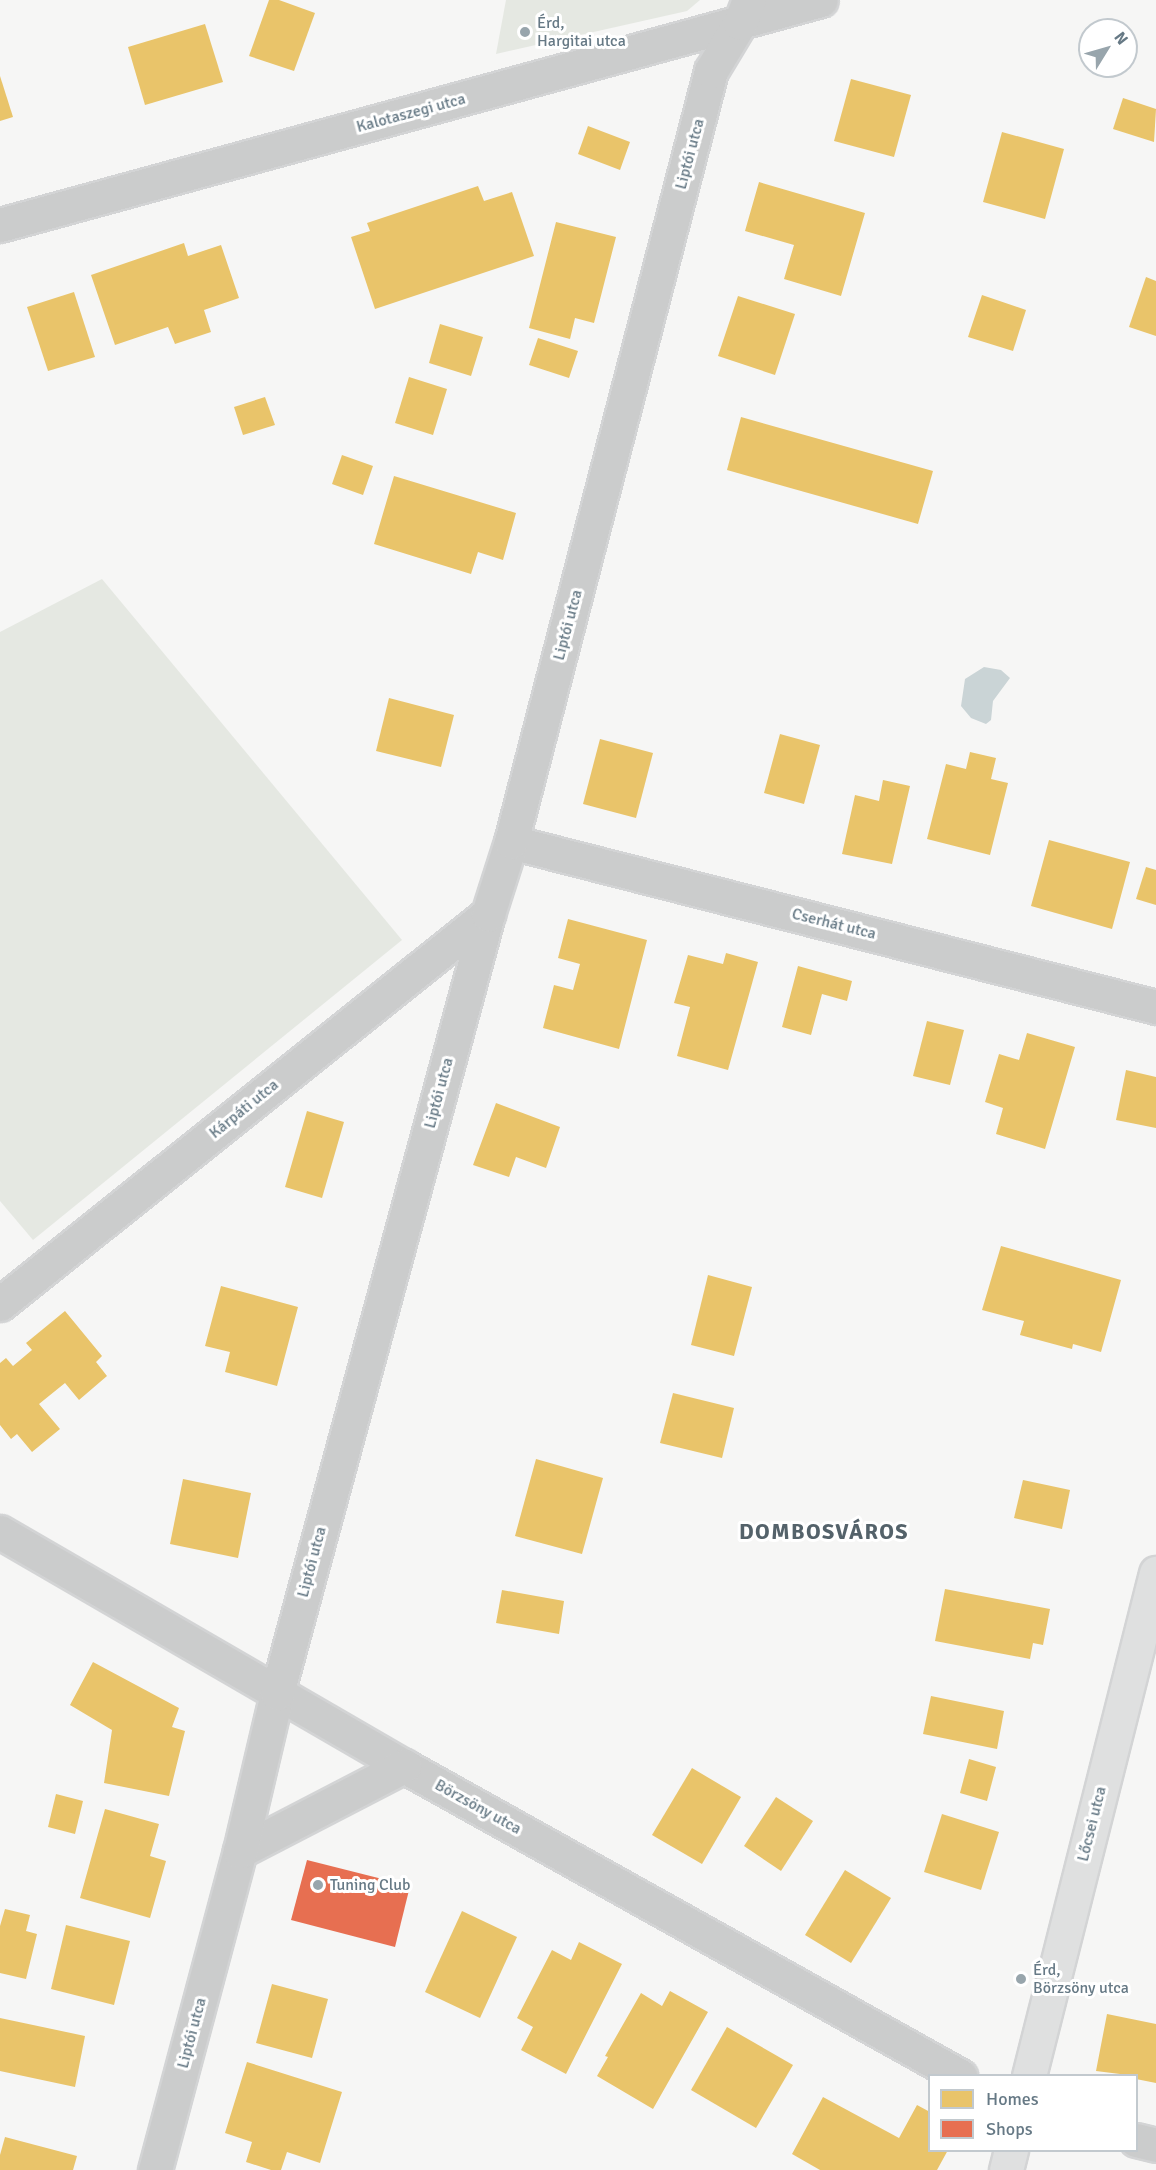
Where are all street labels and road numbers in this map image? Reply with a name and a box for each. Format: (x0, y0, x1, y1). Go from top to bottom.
street label: Kalotaszegi utca (354, 89, 468, 137)
street label: Liptói utca (671, 117, 709, 191)
street label: Liptói utca (549, 588, 587, 662)
street label: Cserhát utca (790, 904, 878, 944)
street label: Liptói utca (420, 1056, 458, 1130)
street label: Kárpáti utca (206, 1075, 282, 1143)
street label: Liptói utca (293, 1525, 331, 1599)
street label: Börzsöny utca (431, 1775, 525, 1839)
street label: Lőcsei utca (1073, 1785, 1111, 1863)
street label: Liptói utca (173, 1996, 211, 2070)

